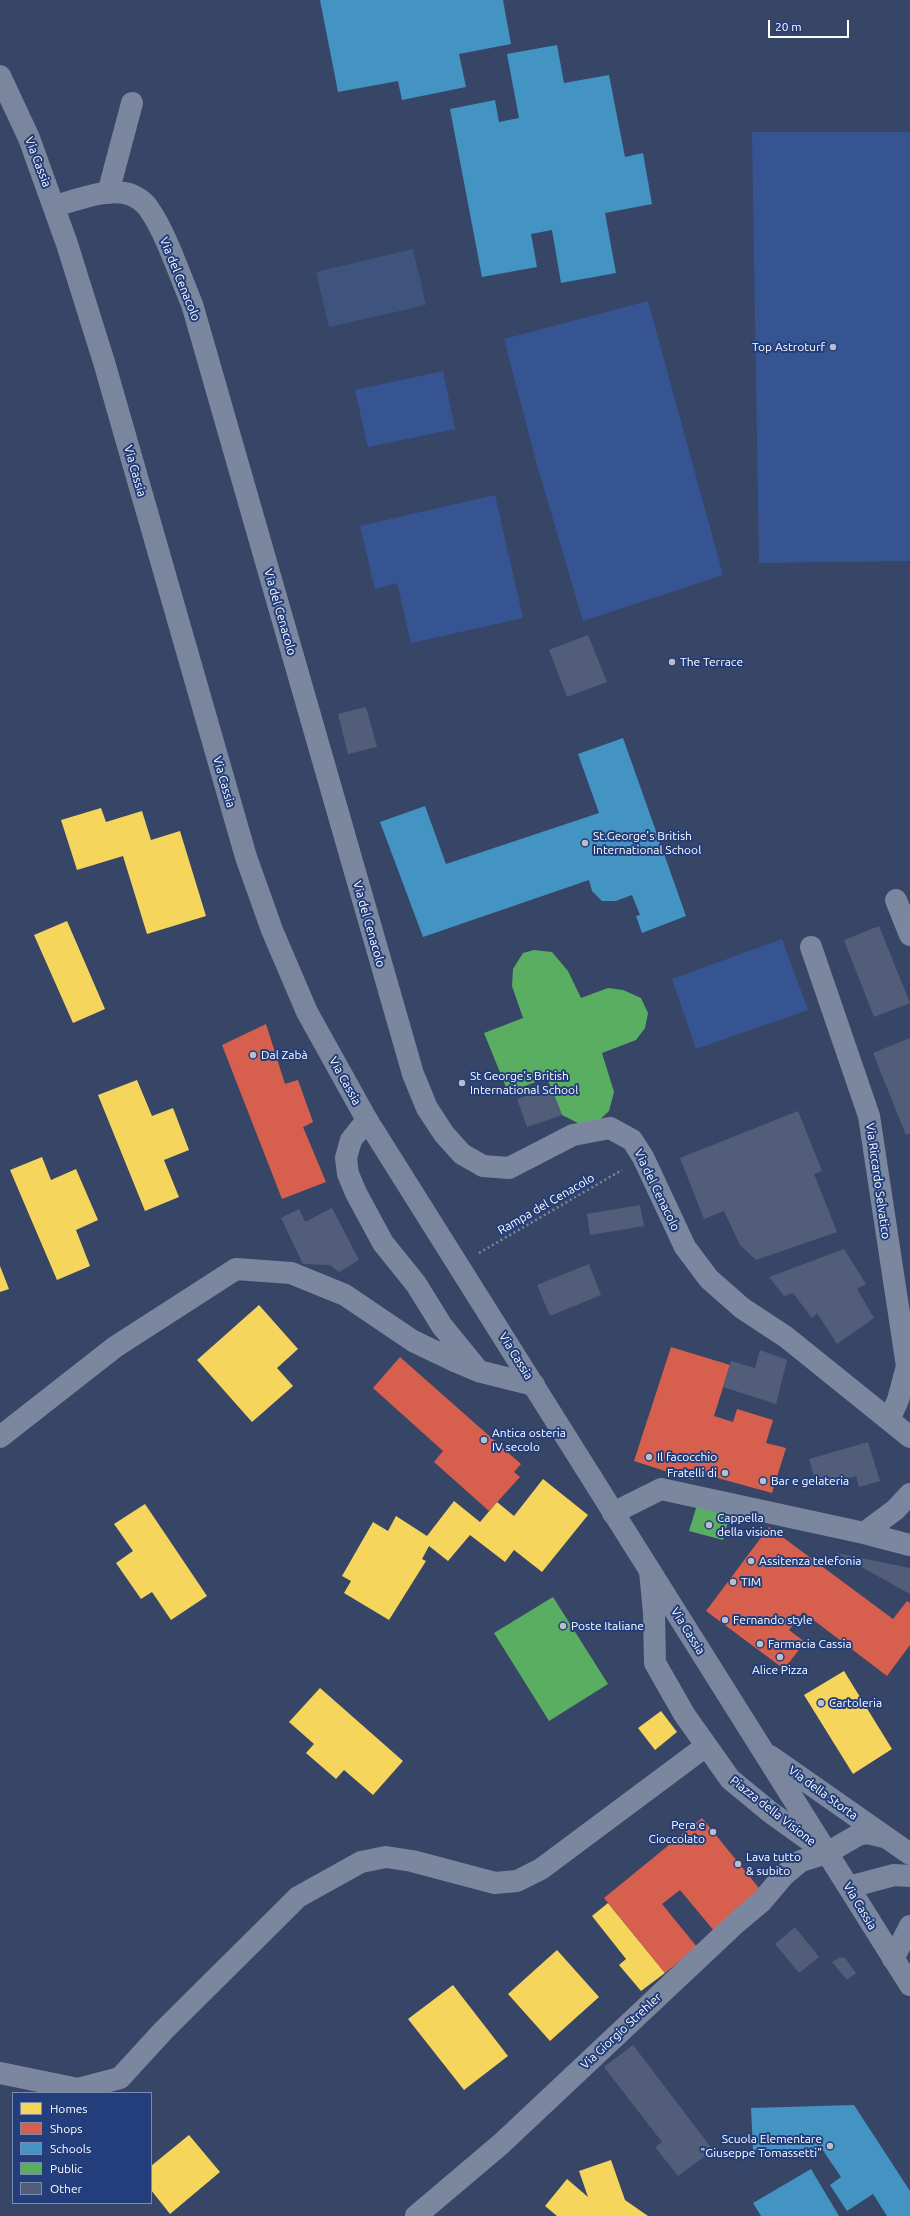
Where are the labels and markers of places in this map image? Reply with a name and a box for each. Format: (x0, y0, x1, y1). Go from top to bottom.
place label: Top Astroturf (752, 340, 825, 354)
marker: Top Astroturf (828, 342, 838, 352)
place label: The Terrace (680, 655, 743, 669)
marker: The Terrace (667, 657, 677, 667)
place label: St.George's British International School (593, 829, 701, 857)
marker: St.George's British International School (580, 838, 590, 848)
place label: Dal Zabà (261, 1048, 308, 1062)
marker: Dal Zabà (248, 1050, 258, 1060)
place label: St George's British International School (470, 1069, 578, 1097)
marker: St George's British International School (457, 1078, 467, 1088)
place label: Antica osteria IV secolo (492, 1426, 566, 1454)
marker: Antica osteria IV secolo (479, 1435, 489, 1445)
place label: Il facocchio (657, 1450, 717, 1464)
marker: Il facocchio (644, 1452, 654, 1462)
place label: Fratelli di (667, 1466, 717, 1480)
marker: Fratelli di (720, 1468, 730, 1478)
place label: Bar e gelateria (771, 1474, 849, 1488)
marker: Bar e gelateria (758, 1476, 768, 1486)
place label: Cappella della visione (717, 1511, 783, 1539)
marker: Cappella della visione (704, 1520, 714, 1530)
place label: Assitenza telefonia (759, 1554, 861, 1568)
marker: Assitenza telefonia (746, 1556, 756, 1566)
place label: TIM (741, 1575, 761, 1589)
marker: TIM (728, 1577, 738, 1587)
place label: Fernando style (733, 1613, 813, 1627)
marker: Fernando style (720, 1615, 730, 1625)
place label: Poste Italiane (571, 1619, 644, 1633)
marker: Poste Italiane (558, 1621, 568, 1631)
place label: Farmacia Cassia (768, 1637, 852, 1651)
marker: Farmacia Cassia (755, 1639, 765, 1649)
marker: Alice Pizza (775, 1652, 785, 1662)
place label: Alice Pizza (752, 1663, 808, 1677)
place label: Cartoleria (829, 1696, 882, 1710)
marker: Cartoleria (816, 1698, 826, 1708)
place label: Pera e Cioccolato (649, 1818, 705, 1846)
marker: Pera e Cioccolato (708, 1827, 718, 1837)
place label: Lava tutto & subito (746, 1850, 801, 1878)
marker: Lava tutto & subito (733, 1859, 743, 1869)
place label: Scuola Elementare "Giuseppe Tomassetti" (701, 2132, 822, 2160)
marker: Scuola Elementare "Giuseppe Tomassetti" (825, 2141, 835, 2151)

